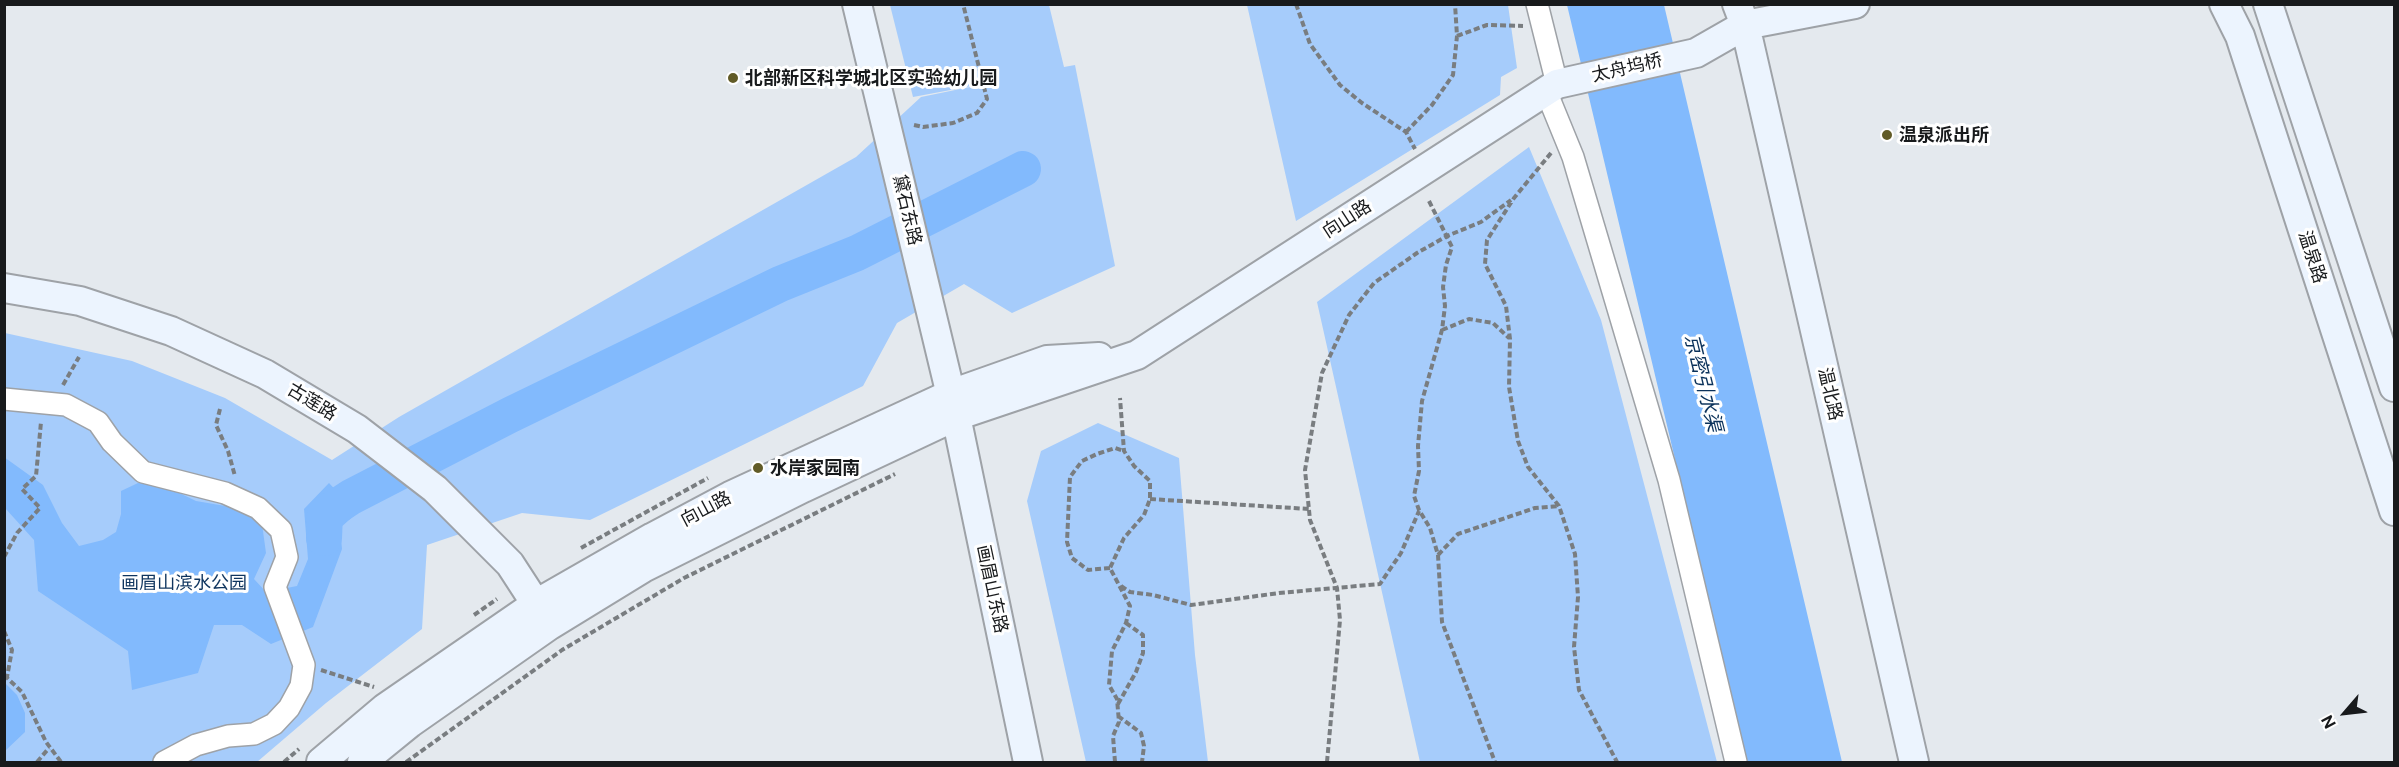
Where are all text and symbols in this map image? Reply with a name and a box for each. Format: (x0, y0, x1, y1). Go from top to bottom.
street label: 太舟坞桥 (1589, 49, 1665, 87)
place label: 北部新区科学城北区实验幼儿园 (745, 67, 997, 89)
marker: 北部新区科学城北区实验幼儿园 (726, 71, 740, 85)
place label: 温泉派出所 (1899, 124, 1989, 146)
marker: 温泉派出所 (1880, 128, 1894, 142)
street label: 黛石东路 (888, 172, 926, 248)
street label: 向山路 (1318, 195, 1376, 243)
street label: 温泉路 (2293, 228, 2331, 286)
water label: 京密引水渠 (1679, 332, 1727, 434)
street label: 温北路 (1813, 365, 1847, 423)
street label: 古莲路 (283, 379, 341, 425)
place label: 水岸家园南 (770, 457, 860, 479)
marker: 水岸家园南 (751, 461, 765, 475)
street label: 向山路 (677, 487, 735, 531)
street label: 画眉山东路 (972, 543, 1012, 635)
park label: 画眉山滨水公园 (121, 572, 247, 594)
north arrow (2315, 683, 2375, 743)
text: N (2317, 712, 2340, 732)

